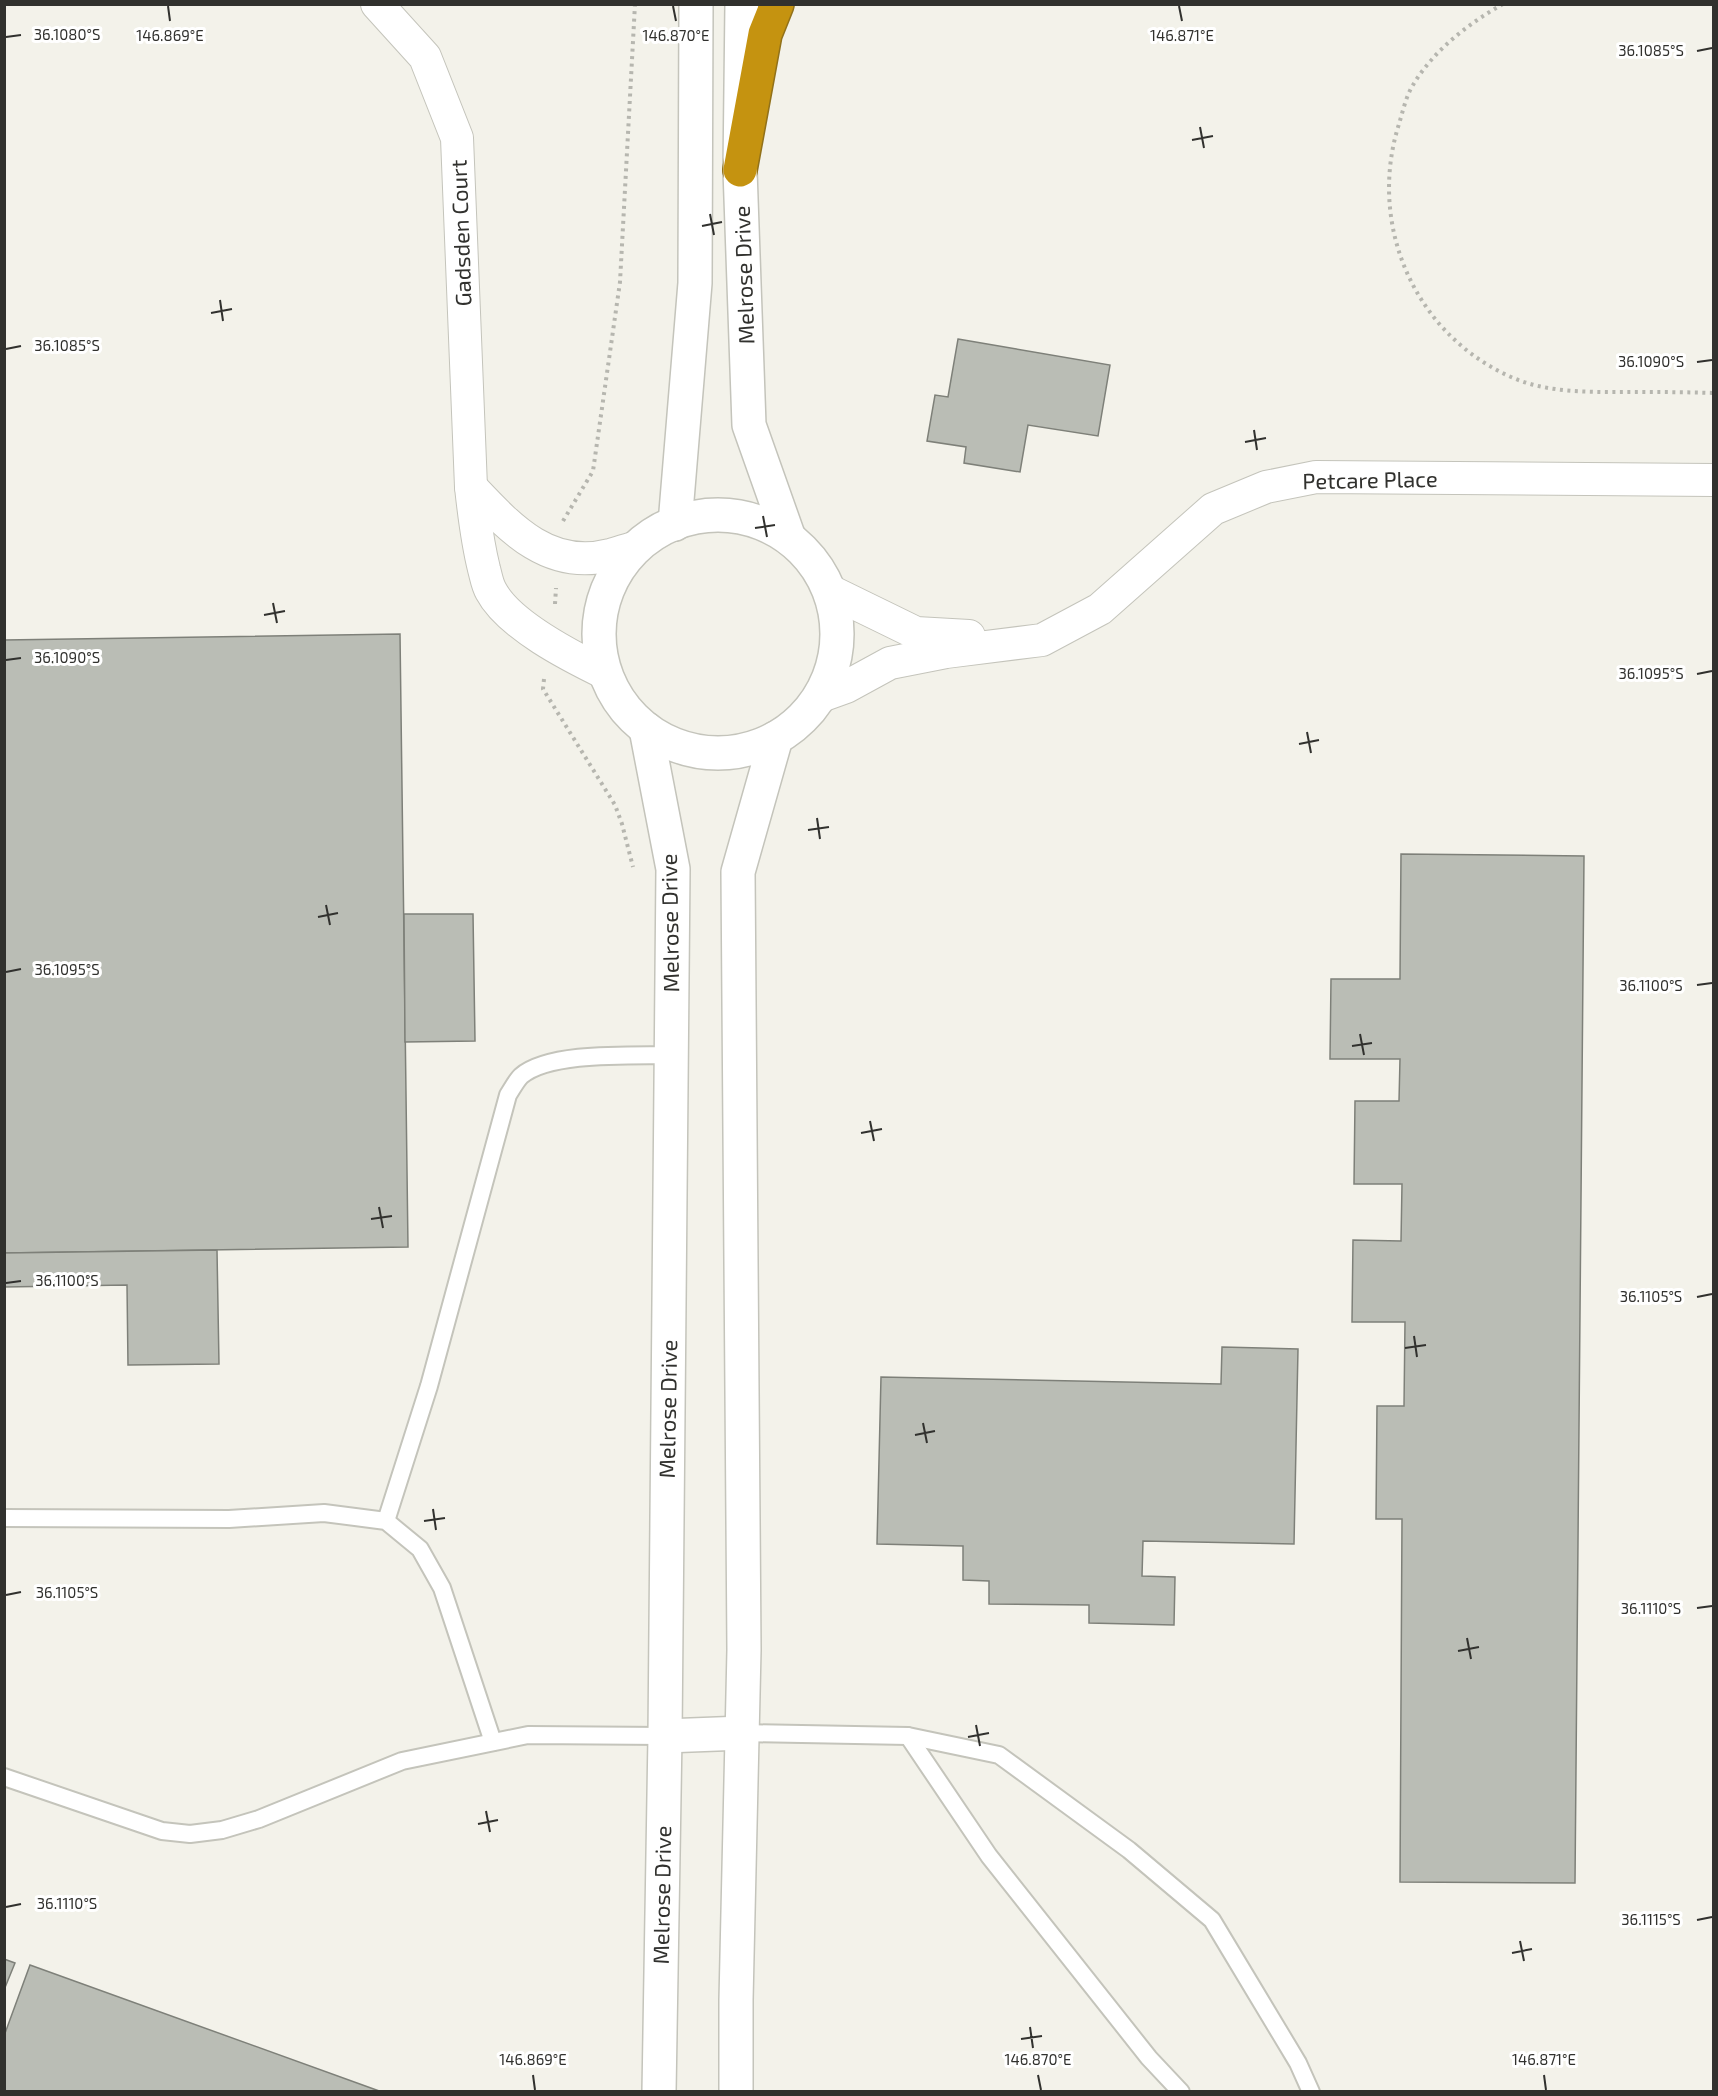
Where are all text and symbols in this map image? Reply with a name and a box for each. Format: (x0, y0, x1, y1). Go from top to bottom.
text: 36.1080°S (34, 25, 100, 43)
text: 146.869°E (136, 26, 204, 44)
text: 146.870°E (643, 26, 709, 44)
text: 146.871°E (1150, 26, 1214, 44)
text: 36.1085°S (1618, 41, 1684, 59)
street label: Gadsden Court (444, 159, 476, 307)
street label: Melrose Drive (728, 205, 758, 345)
text: 36.1085°S (34, 336, 100, 354)
text: 36.1090°S (1618, 352, 1684, 370)
street label: Petcare Place (1302, 465, 1438, 493)
text: 36.1090°S (34, 648, 100, 666)
text: 36.1095°S (1618, 664, 1684, 682)
street label: Melrose Drive (655, 853, 683, 993)
text: 36.1095°S (34, 960, 100, 978)
text: 36.1100°S (1619, 976, 1683, 994)
text: 36.1100°S (35, 1271, 99, 1289)
text: 36.1105°S (1620, 1287, 1682, 1305)
street label: Melrose Drive (653, 1339, 681, 1479)
text: 36.1105°S (36, 1583, 98, 1601)
text: 36.1110°S (1621, 1599, 1681, 1617)
street label: Melrose Drive (647, 1825, 675, 1965)
text: 36.1110°S (37, 1894, 97, 1912)
text: 36.1115°S (1621, 1910, 1681, 1928)
text: 146.869°E (499, 2050, 567, 2068)
text: 146.870°E (1005, 2050, 1071, 2068)
text: 146.871°E (1512, 2050, 1576, 2068)

